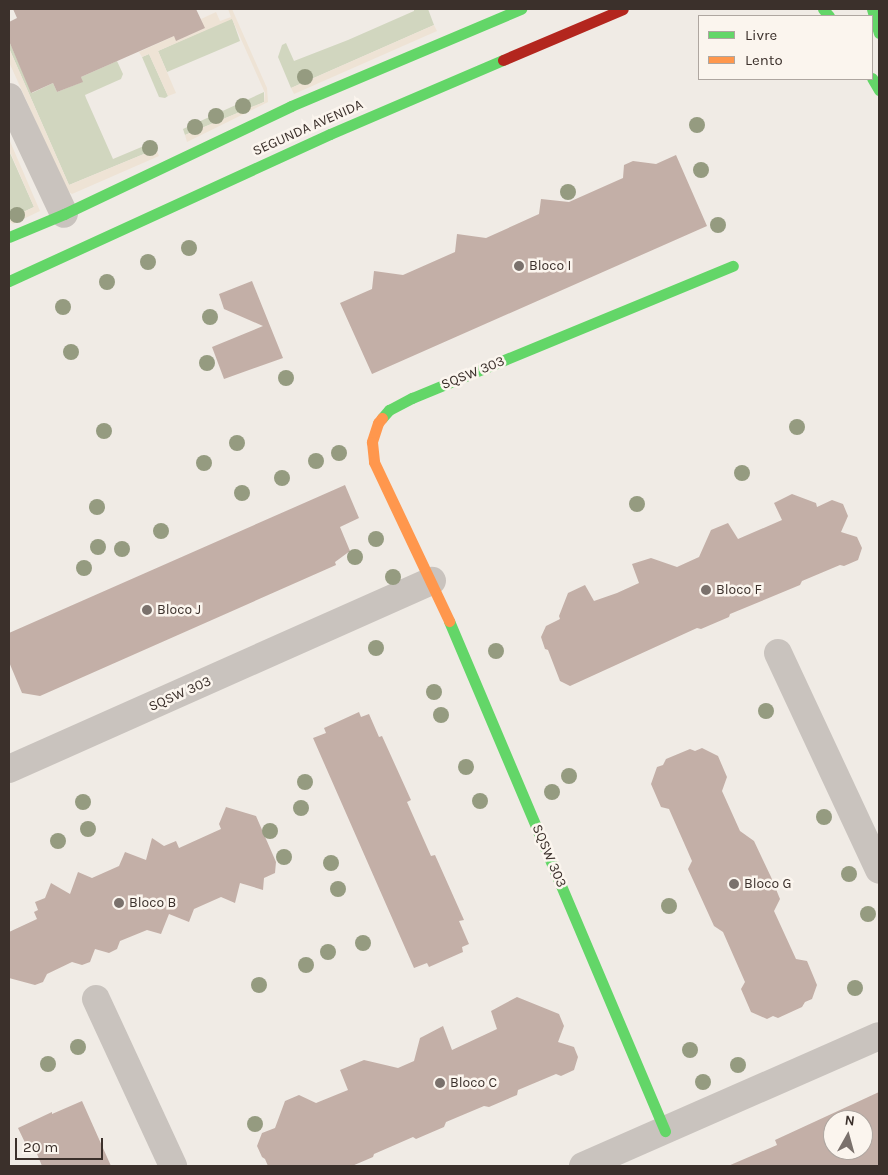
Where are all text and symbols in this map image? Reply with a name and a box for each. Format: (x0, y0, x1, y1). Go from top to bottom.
legend (698, 15, 873, 80)
text: Livre (745, 26, 777, 44)
text: Lento (745, 51, 783, 69)
street label: SEGUNDA AVENIDA (250, 96, 366, 160)
place label: Bloco I (529, 258, 571, 274)
marker: Bloco I (513, 260, 525, 272)
street label: SQSW 303 (439, 353, 507, 393)
place label: Bloco F (716, 582, 762, 598)
marker: Bloco F (700, 584, 712, 596)
place label: Bloco J (157, 602, 201, 618)
marker: Bloco J (141, 604, 153, 616)
street label: SQSW 303 (146, 673, 214, 715)
street label: SQSW 303 (528, 822, 570, 890)
place label: Bloco G (744, 876, 791, 892)
marker: Bloco G (728, 878, 740, 890)
place label: Bloco B (129, 895, 176, 911)
marker: Bloco B (113, 897, 125, 909)
place label: Bloco C (450, 1075, 497, 1091)
marker: Bloco C (434, 1077, 446, 1089)
north arrow (823, 1110, 873, 1160)
text: N (844, 1112, 856, 1130)
scale bar (18, 1128, 105, 1160)
text: 20 m (23, 1138, 58, 1156)

